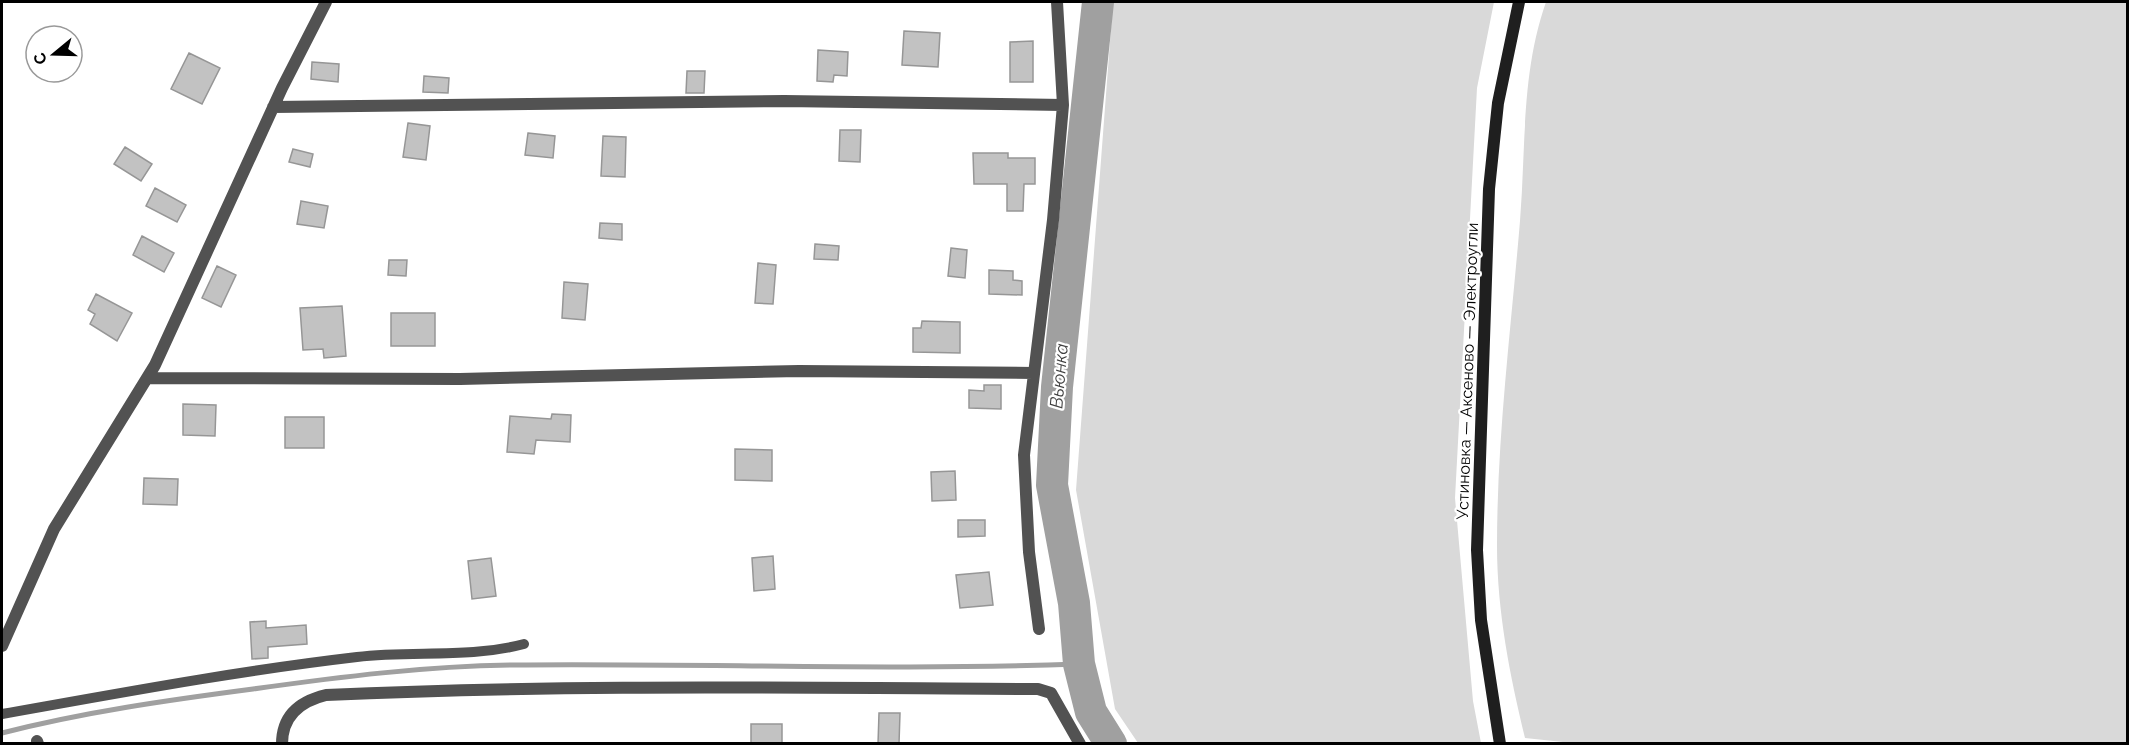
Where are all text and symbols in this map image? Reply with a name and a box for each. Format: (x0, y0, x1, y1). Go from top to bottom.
north arrow (24, 24, 84, 84)
text: С (30, 50, 51, 67)
street label: Устиновка — Аксеново — Электроугли (1453, 222, 1482, 520)
water label: Вьюнка (1045, 342, 1072, 409)

